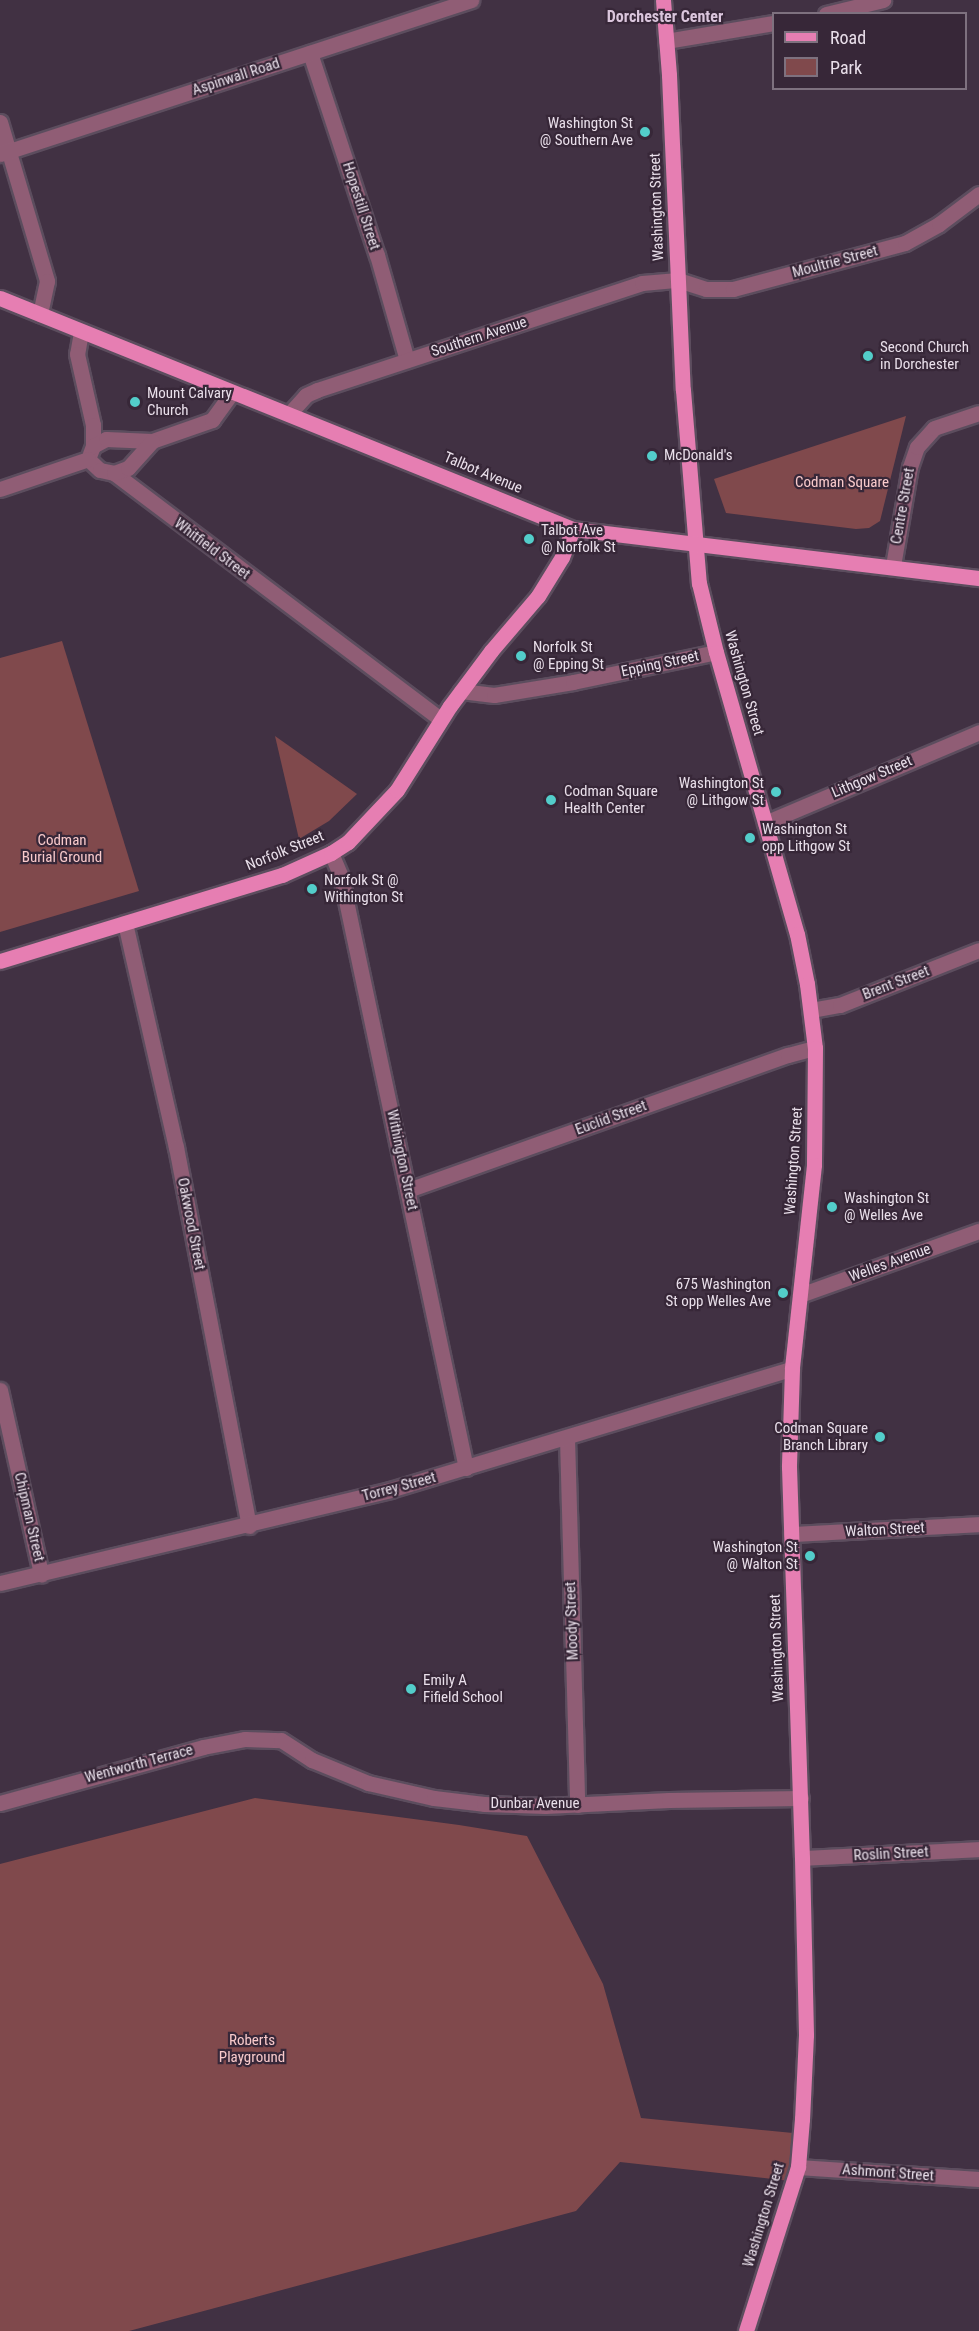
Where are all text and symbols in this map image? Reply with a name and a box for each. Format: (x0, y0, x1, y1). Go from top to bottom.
district label: Dorchester Center (607, 7, 723, 27)
legend (772, 12, 967, 90)
text: Road (830, 27, 866, 48)
street label: Aspinwall Road (190, 54, 282, 100)
text: Park (830, 57, 862, 78)
place label: Washington St @ Southern Ave (540, 114, 633, 149)
marker: Washington St @ Southern Ave (638, 125, 652, 139)
street label: Washington Street (646, 153, 668, 261)
street label: Hopestill Street (338, 160, 384, 252)
street label: Moultrie Street (790, 242, 880, 282)
street label: Southern Avenue (429, 313, 529, 361)
place label: Second Church in Dorchester (880, 338, 969, 373)
marker: Second Church in Dorchester (861, 349, 875, 363)
place label: Mount Calvary Church (147, 384, 232, 419)
marker: Mount Calvary Church (128, 395, 142, 409)
place label: McDonald's (664, 447, 733, 465)
street label: Talbot Avenue (441, 448, 525, 498)
marker: McDonald's (645, 449, 659, 463)
street label: Centre Street (887, 466, 919, 546)
park label: Codman Square (795, 474, 889, 492)
street label: Whitfield Street (170, 515, 254, 583)
place label: Talbot Ave @ Norfolk St (541, 521, 616, 556)
marker: Talbot Ave @ Norfolk St (522, 532, 536, 546)
street label: Washington Street (720, 628, 768, 738)
place label: Norfolk St @ Epping St (533, 638, 604, 673)
street label: Epping Street (620, 647, 700, 681)
marker: Norfolk St @ Epping St (514, 649, 528, 663)
street label: Lithgow Street (829, 752, 915, 802)
place label: Washington St @ Lithgow St (679, 774, 764, 809)
place label: Codman Square Health Center (564, 782, 658, 817)
marker: Washington St @ Lithgow St (769, 785, 783, 799)
marker: Codman Square Health Center (542, 791, 560, 809)
place label: Washington St opp Lithgow St (762, 820, 850, 855)
street label: Norfolk Street (243, 827, 327, 875)
park label: Codman Burial Ground (22, 831, 102, 866)
marker: Washington St opp Lithgow St (743, 831, 757, 845)
place label: Norfolk St @ Withington St (324, 871, 403, 906)
marker: Norfolk St @ Withington St (305, 882, 319, 896)
street label: Brent Street (860, 962, 932, 1004)
street label: Euclid Street (573, 1097, 649, 1139)
street label: Washington Street (781, 1106, 807, 1216)
street label: Withington Street (383, 1108, 421, 1212)
street label: Oakwood Street (173, 1176, 209, 1272)
place label: Washington St @ Welles Ave (844, 1189, 929, 1224)
marker: Washington St @ Welles Ave (825, 1200, 839, 1214)
street label: Welles Avenue (847, 1240, 933, 1286)
place label: 675 Washington St opp Welles Ave (666, 1275, 771, 1310)
marker: 675 Washington St opp Welles Ave (776, 1286, 790, 1300)
place label: Codman Square Branch Library (774, 1419, 868, 1454)
marker: Codman Square Branch Library (873, 1430, 887, 1444)
street label: Torrey Street (360, 1469, 438, 1505)
street label: Chipman Street (10, 1471, 48, 1563)
street label: Walton Street (845, 1519, 925, 1541)
place label: Washington St @ Walton St (713, 1538, 798, 1573)
marker: Washington St @ Walton St (803, 1549, 817, 1563)
street label: Moody Street (562, 1581, 582, 1661)
street label: Washington Street (766, 1594, 788, 1702)
place label: Emily A Fifield School (423, 1671, 503, 1706)
marker: Emily A Fifield School (404, 1682, 418, 1696)
street label: Wentworth Terrace (83, 1741, 195, 1787)
street label: Dunbar Avenue (491, 1795, 579, 1813)
street label: Roslin Street (853, 1843, 929, 1865)
park label: Roberts Playground (219, 2031, 285, 2066)
street label: Washington Street (740, 2161, 788, 2269)
street label: Ashmont Street (842, 2161, 934, 2185)

